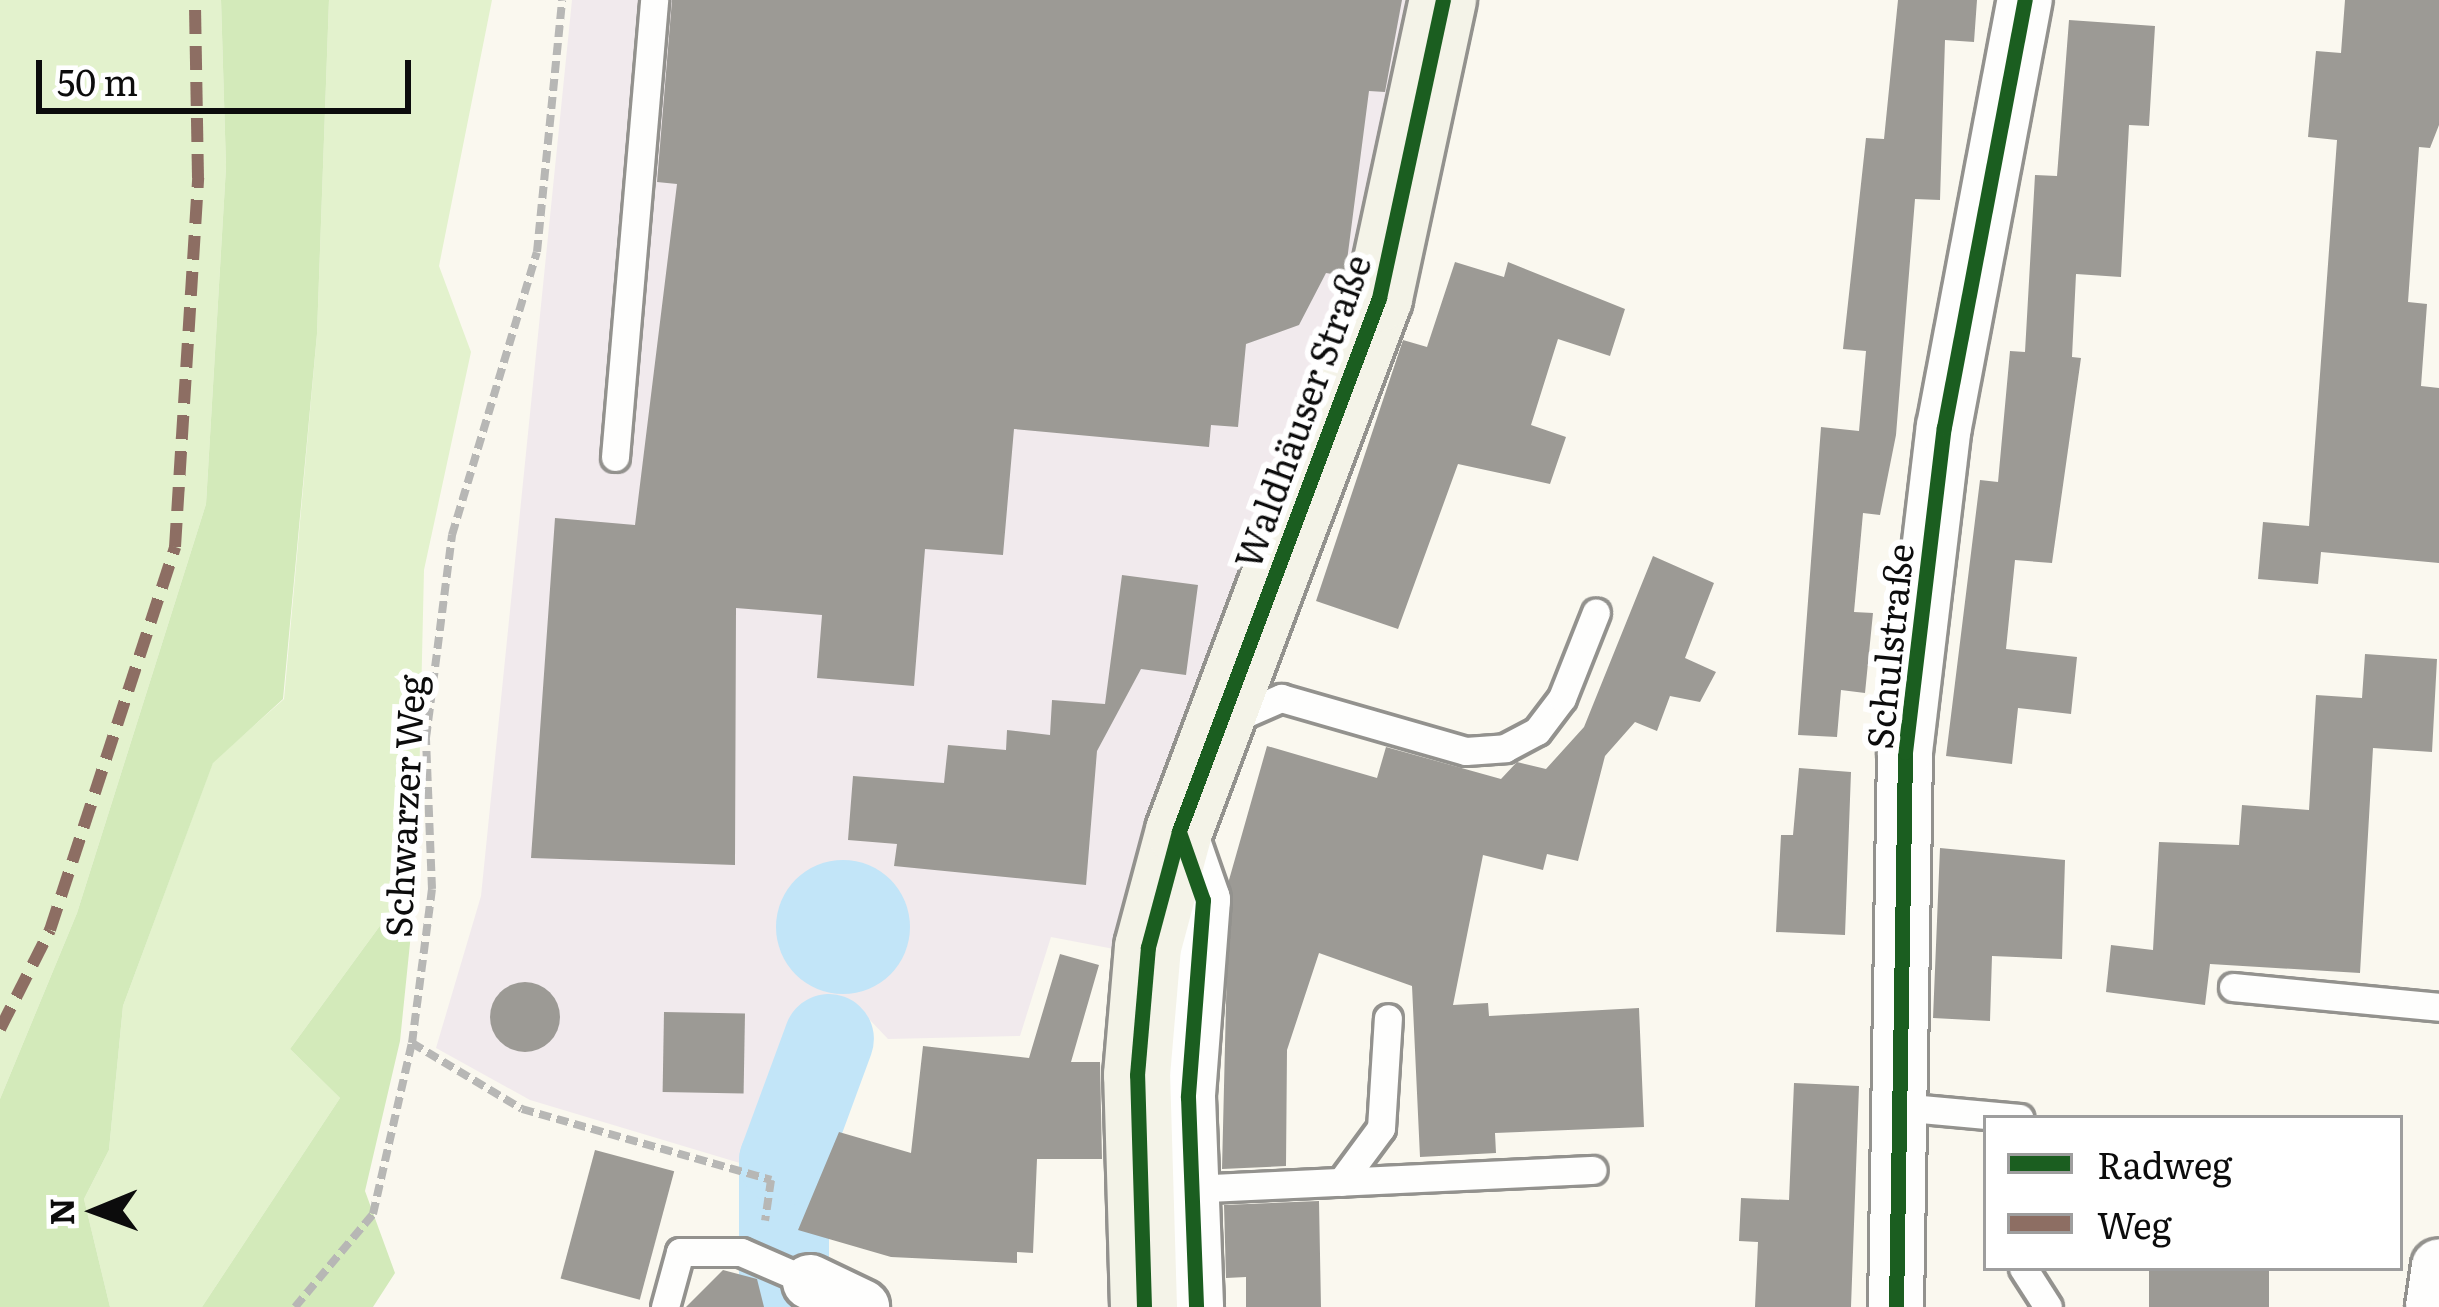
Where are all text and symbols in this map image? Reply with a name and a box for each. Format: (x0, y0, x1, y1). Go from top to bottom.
scale bar (42, 36, 417, 110)
text: 50 m (57, 54, 138, 107)
street label: Waldhäuser Straße (1224, 248, 1378, 574)
street label: Schulstraße (1856, 541, 1920, 751)
street label: Schwarzer Weg (375, 673, 431, 939)
legend (1983, 1115, 2403, 1271)
text: Radweg (2097, 1137, 2232, 1190)
north arrow (36, 1151, 156, 1271)
text: N (35, 1197, 84, 1226)
text: Weg (2097, 1197, 2172, 1250)

